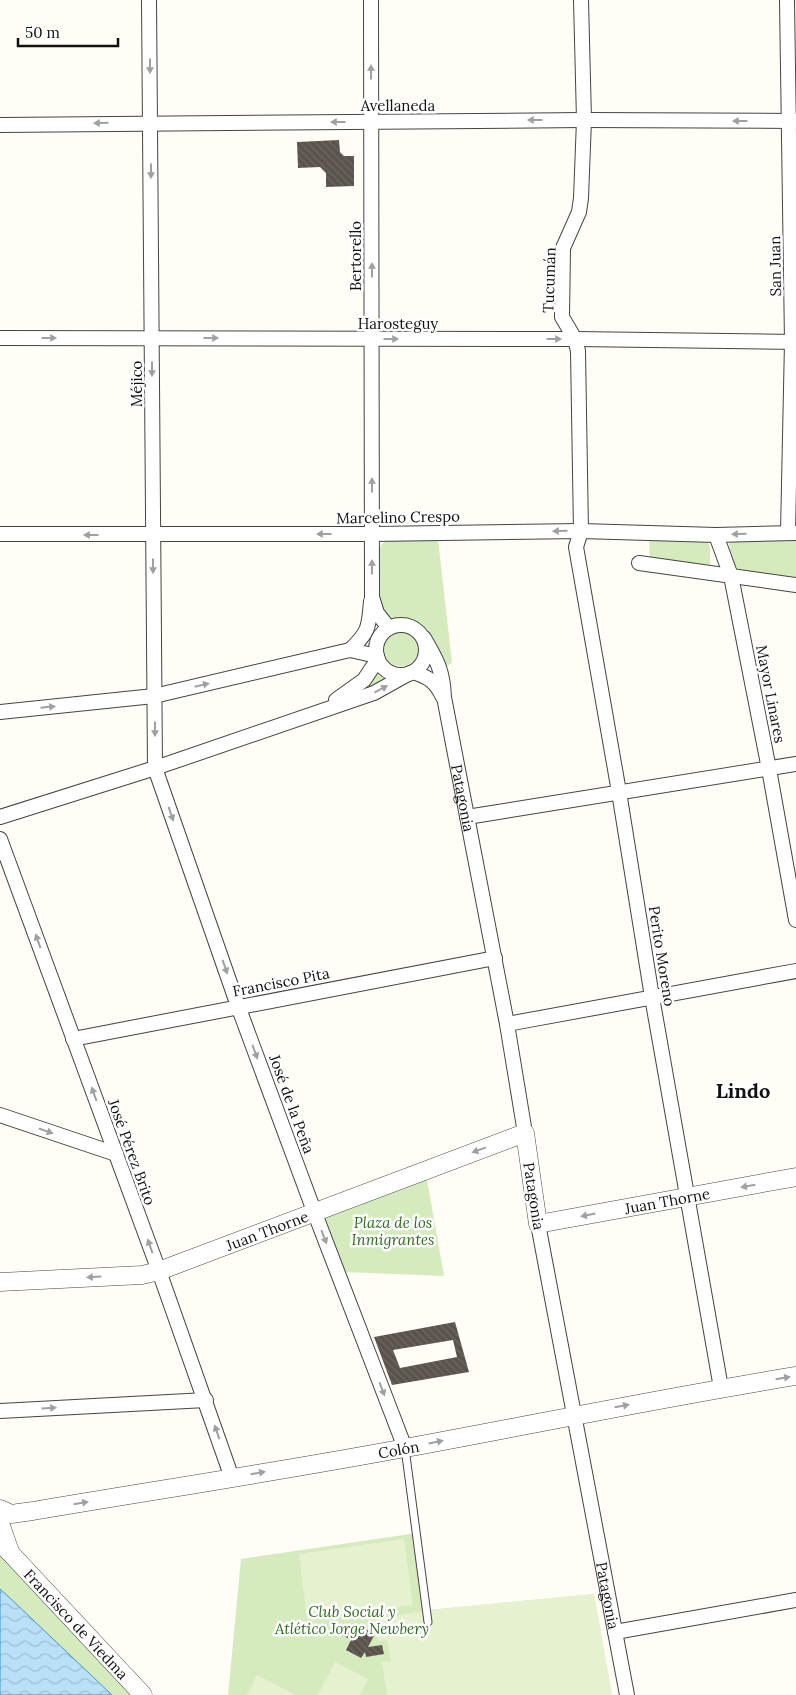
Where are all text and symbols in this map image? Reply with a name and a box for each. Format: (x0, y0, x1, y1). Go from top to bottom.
scale bar (18, 15, 118, 47)
text: 50 m (25, 23, 60, 42)
one-way arrow (146, 58, 154, 74)
one-way arrow (367, 64, 375, 80)
street label: Avellaneda (360, 96, 436, 115)
one-way arrow (527, 116, 543, 124)
one-way arrow (732, 117, 748, 125)
one-way arrow (329, 118, 345, 126)
one-way arrow (93, 120, 109, 128)
one-way arrow (147, 164, 155, 180)
street label: Bertorello (346, 221, 365, 291)
street label: San Juan (765, 235, 785, 297)
street label: Tucumán (538, 247, 560, 313)
one-way arrow (368, 262, 376, 278)
street label: Harosteguy (358, 314, 438, 333)
one-way arrow (41, 334, 57, 342)
one-way arrow (203, 334, 219, 342)
one-way arrow (383, 335, 399, 343)
one-way arrow (546, 335, 562, 343)
street label: Méjico (127, 360, 146, 407)
one-way arrow (148, 361, 156, 377)
one-way arrow (368, 477, 376, 493)
street label: Marcelino Crespo (336, 506, 460, 528)
one-way arrow (551, 527, 567, 535)
one-way arrow (316, 530, 332, 538)
one-way arrow (731, 530, 747, 538)
one-way arrow (83, 531, 99, 539)
one-way arrow (368, 558, 376, 574)
one-way arrow (150, 559, 158, 575)
street label: Mayor Linares (752, 643, 790, 745)
one-way arrow (194, 681, 209, 689)
one-way arrow (374, 685, 388, 693)
one-way arrow (41, 703, 57, 711)
one-way arrow (151, 721, 159, 737)
street label: Patagonia (448, 763, 479, 834)
one-way arrow (168, 806, 175, 821)
street label: Perito Moreno (645, 904, 679, 1008)
one-way arrow (34, 933, 42, 948)
one-way arrow (221, 960, 229, 975)
street label: Francisco Pita (231, 963, 331, 1001)
one-way arrow (251, 1045, 259, 1060)
street label: José de la Peña (265, 1051, 319, 1156)
district label: Lindo (716, 1078, 770, 1103)
one-way arrow (89, 1086, 97, 1101)
street label: José Pérez Brito (104, 1096, 160, 1208)
one-way arrow (39, 1127, 54, 1135)
one-way arrow (471, 1146, 486, 1154)
street label: Patagonia (519, 1161, 549, 1231)
one-way arrow (740, 1182, 756, 1190)
street label: Juan Thorne (622, 1183, 711, 1218)
street label: Juan Thorne (222, 1206, 311, 1255)
one-way arrow (580, 1211, 596, 1219)
park label: Plaza de los Inmigrantes (352, 1213, 434, 1249)
one-way arrow (320, 1230, 328, 1245)
one-way arrow (146, 1238, 154, 1253)
one-way arrow (86, 1273, 102, 1281)
one-way arrow (775, 1374, 791, 1382)
one-way arrow (378, 1382, 386, 1397)
one-way arrow (615, 1402, 631, 1410)
one-way arrow (41, 1404, 57, 1412)
one-way arrow (212, 1424, 220, 1439)
street label: Colón (377, 1436, 421, 1462)
one-way arrow (428, 1438, 443, 1446)
one-way arrow (251, 1469, 267, 1477)
one-way arrow (73, 1499, 89, 1507)
street label: Patagonia (593, 1560, 624, 1631)
street label: Francisco de Viedma (20, 1565, 133, 1683)
park label: Club Social y Atlético Jorge Newbery (274, 1602, 429, 1638)

